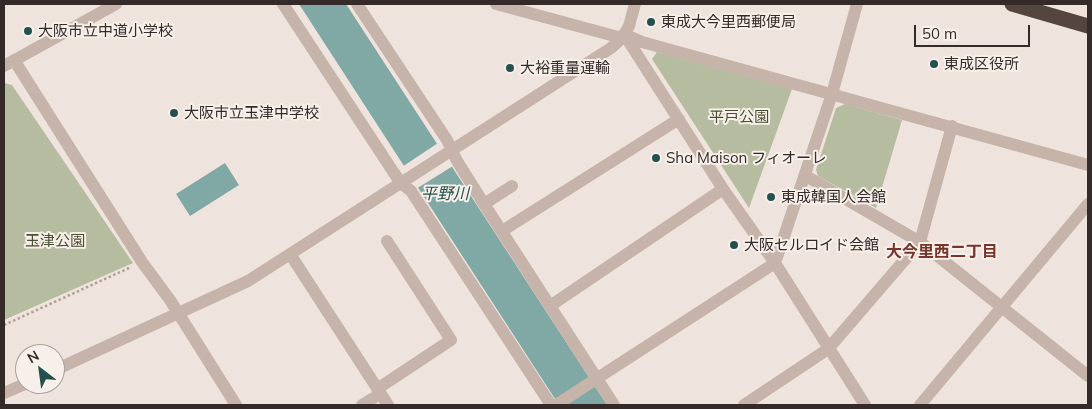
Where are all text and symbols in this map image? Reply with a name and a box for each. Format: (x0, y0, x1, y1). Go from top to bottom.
place label: 東成大今里西郵便局 (661, 13, 796, 31)
scale bar (917, 15, 1033, 47)
marker: 東成大今里西郵便局 (645, 16, 657, 28)
place label: 大阪市立中道小学校 (38, 22, 173, 40)
text: 50 m (922, 24, 957, 43)
marker: 大阪市立中道小学校 (22, 25, 34, 37)
place label: 東成区役所 (944, 55, 1019, 73)
marker: 東成区役所 (928, 58, 940, 70)
place label: 大裕重量運輸 (520, 59, 610, 77)
marker: 大裕重量運輸 (504, 62, 516, 74)
place label: 大阪市立玉津中学校 (184, 104, 319, 122)
marker: 大阪市立玉津中学校 (168, 107, 180, 119)
park label: 平戸公園 (709, 108, 769, 126)
place label: Sha Maison フィオーレ (666, 149, 826, 167)
marker: Sha Maison フィオーレ (650, 152, 662, 164)
water label: 平野川 (421, 184, 469, 204)
place label: 東成韓国人会館 (781, 188, 886, 206)
marker: 東成韓国人会館 (765, 191, 777, 203)
park label: 玉津公園 (25, 232, 85, 250)
place label: 大阪セルロイド会館 (744, 236, 879, 254)
marker: 大阪セルロイド会館 (728, 239, 740, 251)
district label: 大今里西二丁目 (886, 242, 998, 262)
north arrow (15, 344, 65, 394)
text: N (24, 346, 42, 367)

